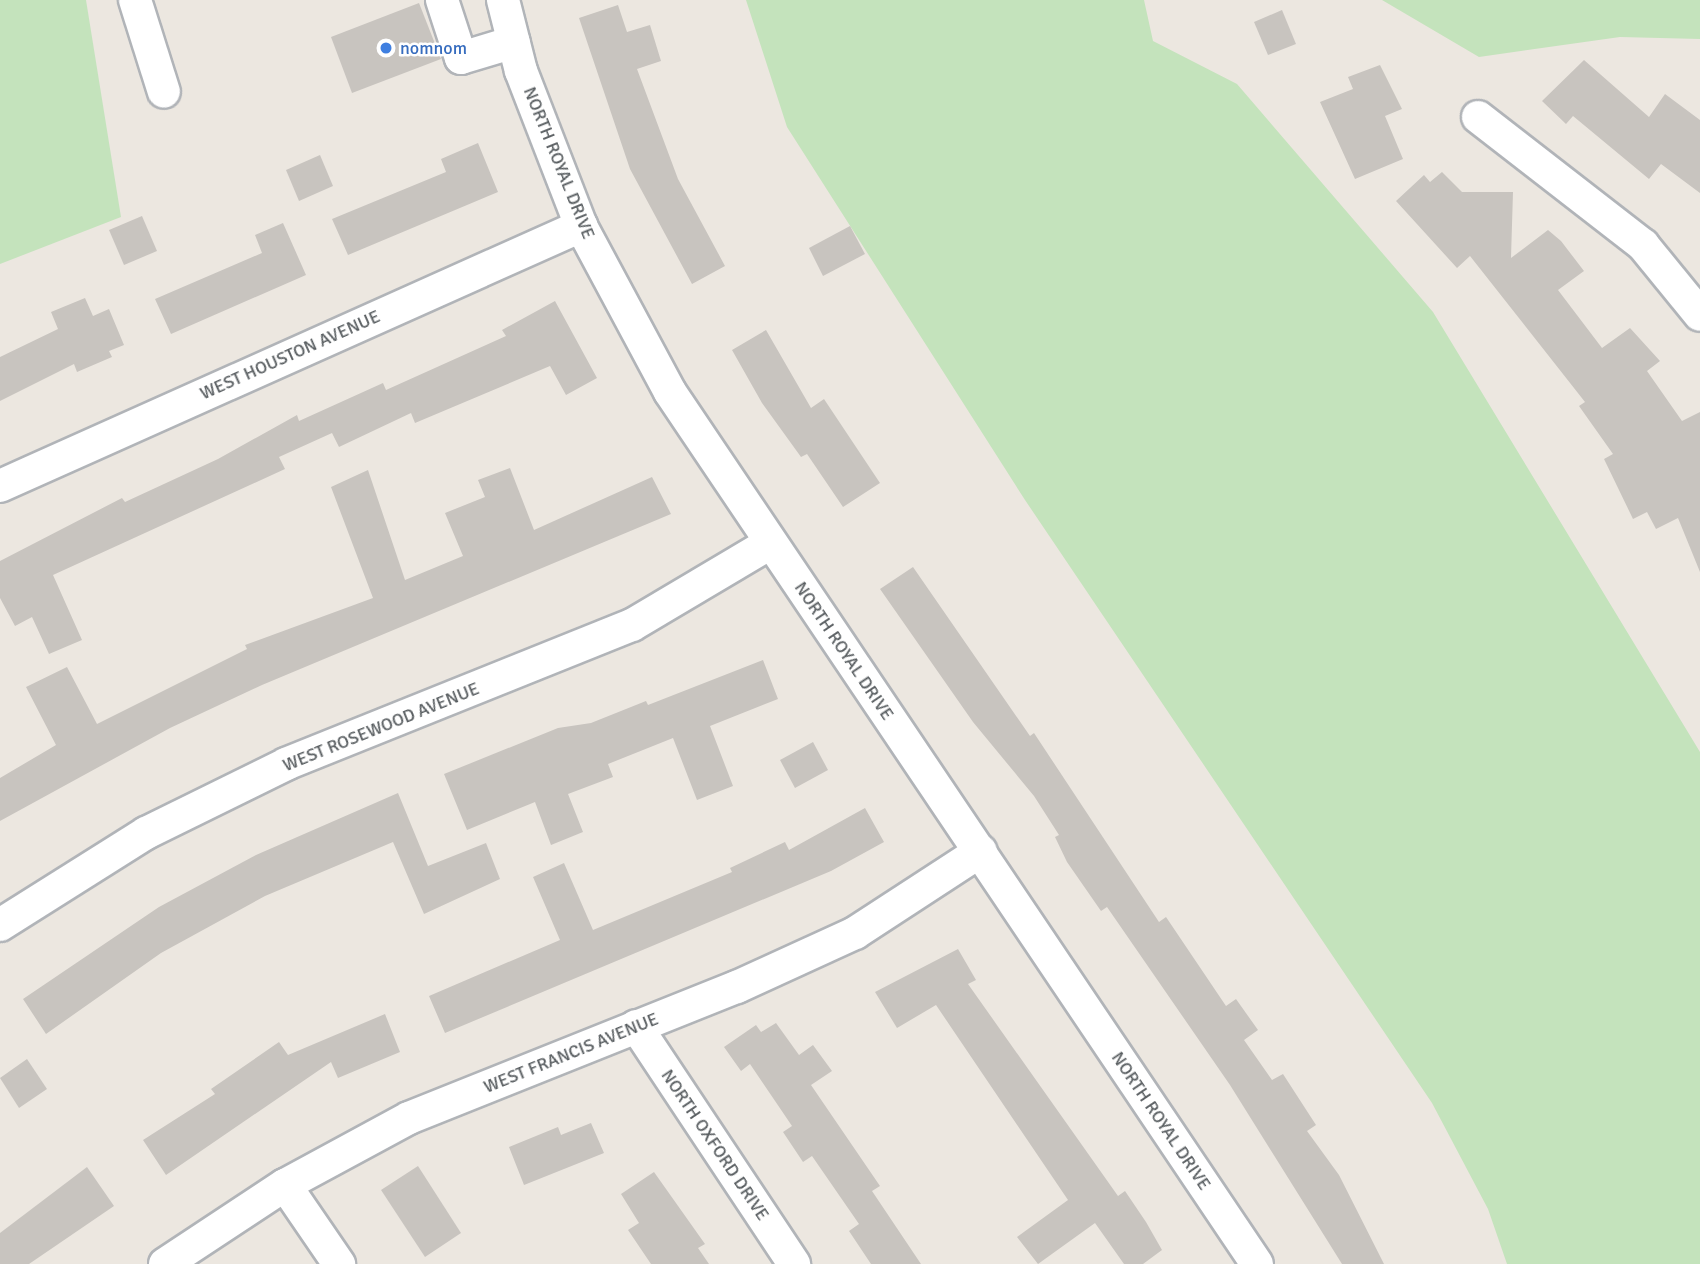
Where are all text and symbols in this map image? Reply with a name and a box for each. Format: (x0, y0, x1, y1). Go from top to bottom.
place label: nomnom (400, 37, 467, 59)
marker: nomnom (378, 40, 394, 56)
street label: NORTH ROYAL DRIVE (519, 84, 599, 242)
street label: WEST HOUSTON AVENUE (197, 306, 383, 404)
street label: NORTH ROYAL DRIVE (790, 578, 898, 724)
street label: WEST ROSEWOOD AVENUE (280, 678, 482, 776)
street label: WEST FRANCIS AVENUE (481, 1008, 661, 1098)
street label: NORTH ROYAL DRIVE (1107, 1048, 1215, 1194)
street label: NORTH OXFORD DRIVE (656, 1065, 774, 1225)

